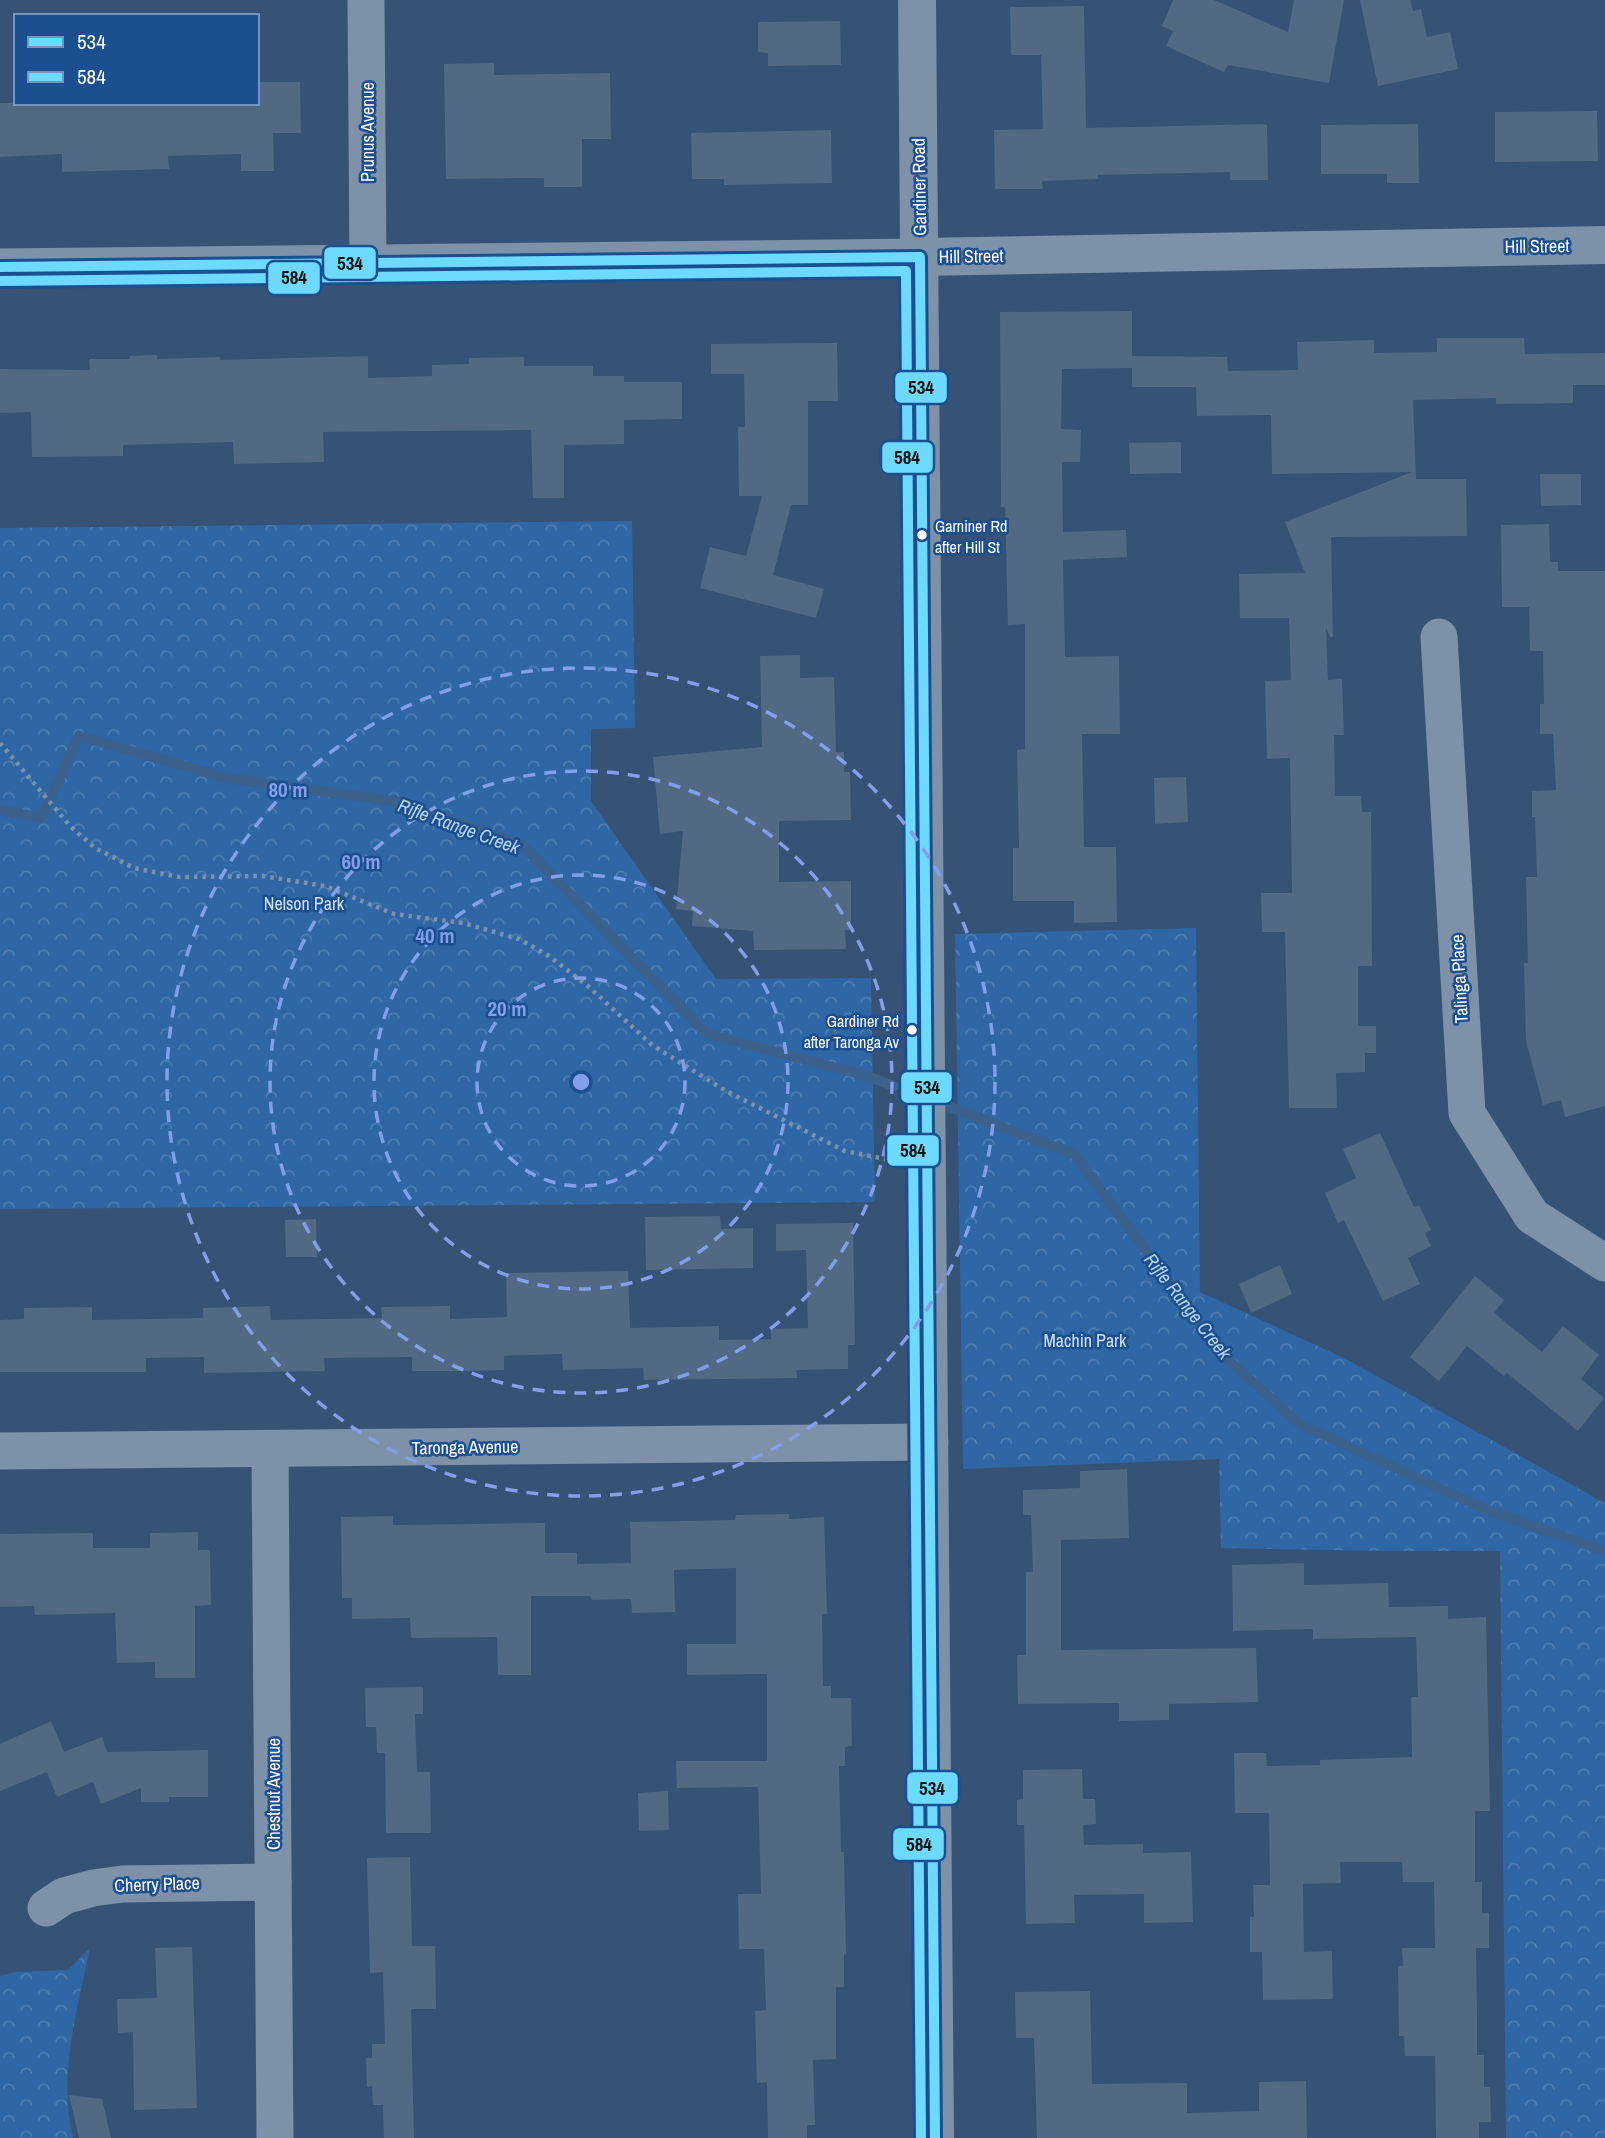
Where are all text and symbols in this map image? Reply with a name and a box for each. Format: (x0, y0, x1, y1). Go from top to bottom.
legend (14, 14, 259, 105)
text: 534 (77, 27, 106, 56)
text: 584 (77, 62, 106, 91)
street label: Prunus Avenue (355, 82, 380, 182)
street label: Gardiner Road (906, 138, 932, 236)
street label: Hill Street (1504, 233, 1570, 259)
street label: Hill Street (938, 243, 1004, 269)
line badge: 534 (323, 246, 377, 280)
text: 534 (337, 250, 363, 276)
line badge: 584 (267, 261, 321, 295)
text: 584 (281, 264, 307, 290)
line badge: 534 (894, 371, 948, 404)
text: 534 (908, 374, 934, 400)
line badge: 584 (881, 441, 934, 474)
text: 584 (894, 444, 920, 470)
place label: Garniner Rd after Hill St (935, 515, 1007, 558)
marker: Garniner Rd after Hill St (915, 528, 929, 542)
text: 80 m (268, 775, 308, 804)
water label: Rifle Range Creek (394, 792, 525, 861)
text: 60 m (341, 847, 381, 876)
park label: Nelson Park (264, 891, 345, 916)
text: 40 m (415, 921, 455, 950)
street label: Talinga Place (1444, 934, 1474, 1024)
text: 20 m (487, 994, 527, 1023)
place label: Gardiner Rd after Taronga Av (804, 1010, 899, 1053)
marker: Gardiner Rd after Taronga Av (905, 1023, 919, 1037)
centre of rings (569, 1070, 593, 1094)
line badge: 534 (900, 1071, 953, 1104)
text: 534 (914, 1074, 940, 1100)
line badge: 584 (886, 1134, 940, 1167)
text: 584 (900, 1137, 926, 1163)
water label: Rifle Range Creek (1138, 1248, 1238, 1365)
park label: Machin Park (1044, 1328, 1127, 1353)
street label: Taronga Avenue (411, 1434, 519, 1460)
street label: Chestnut Avenue (261, 1738, 286, 1850)
line badge: 534 (906, 1771, 959, 1805)
text: 534 (919, 1775, 945, 1801)
line badge: 584 (892, 1827, 945, 1861)
text: 584 (906, 1831, 932, 1857)
street label: Cherry Place (114, 1870, 200, 1898)

